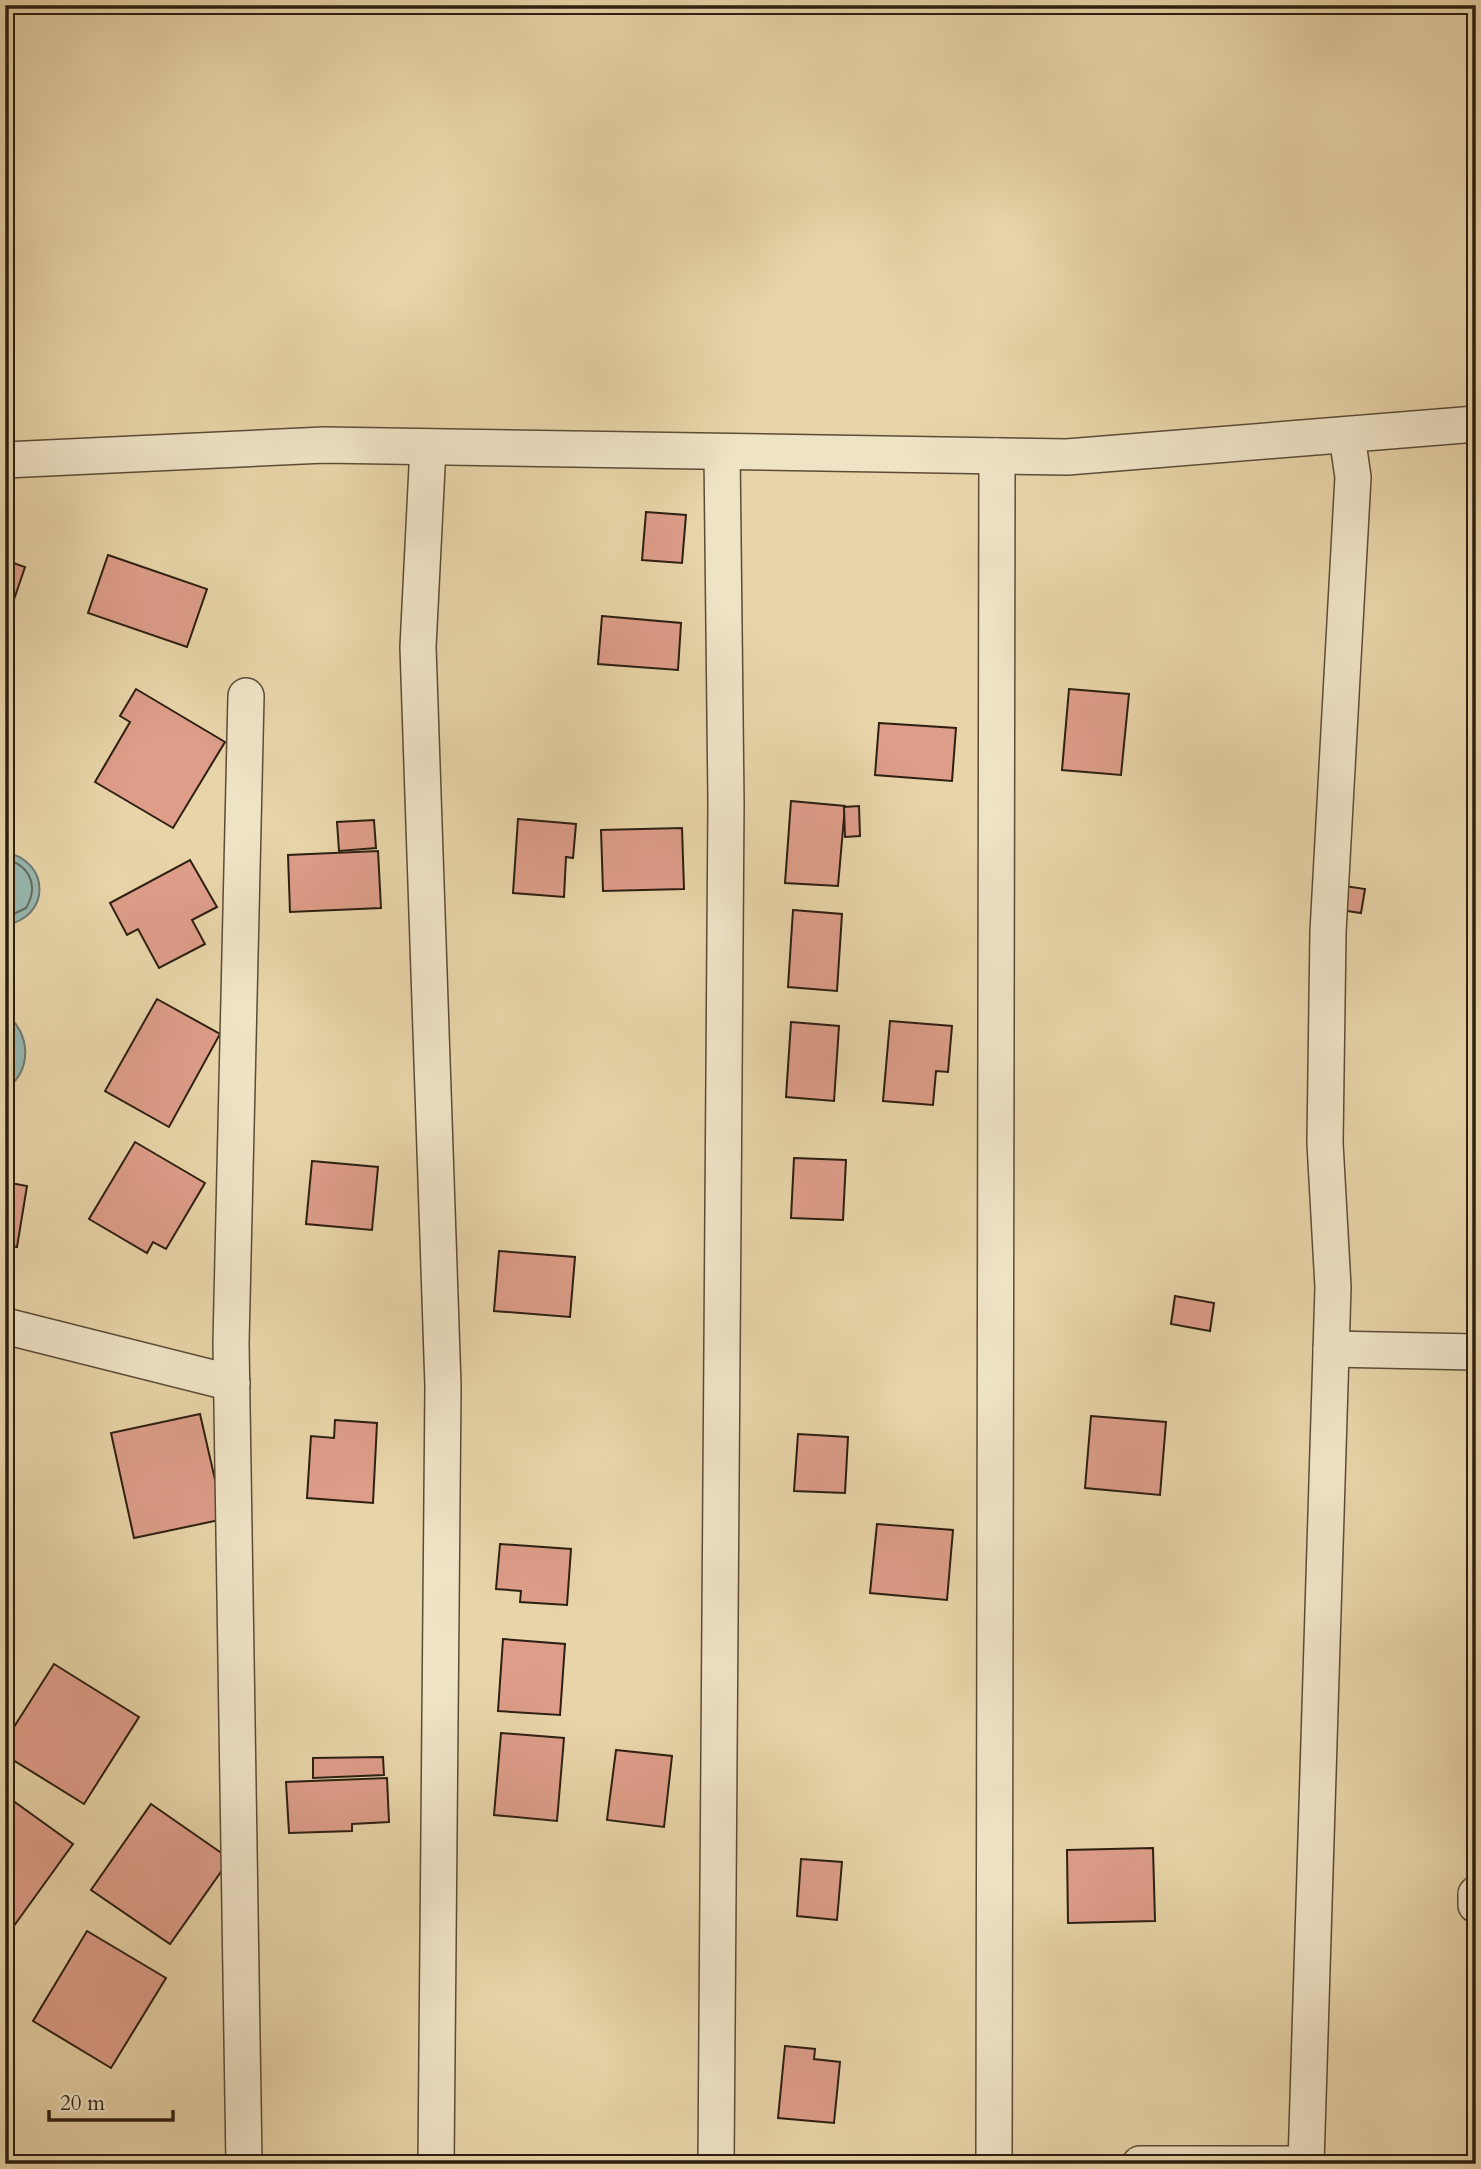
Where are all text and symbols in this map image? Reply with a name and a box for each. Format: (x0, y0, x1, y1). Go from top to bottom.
scale bar (49, 2078, 173, 2122)
text: 20 m (60, 2089, 105, 2118)

